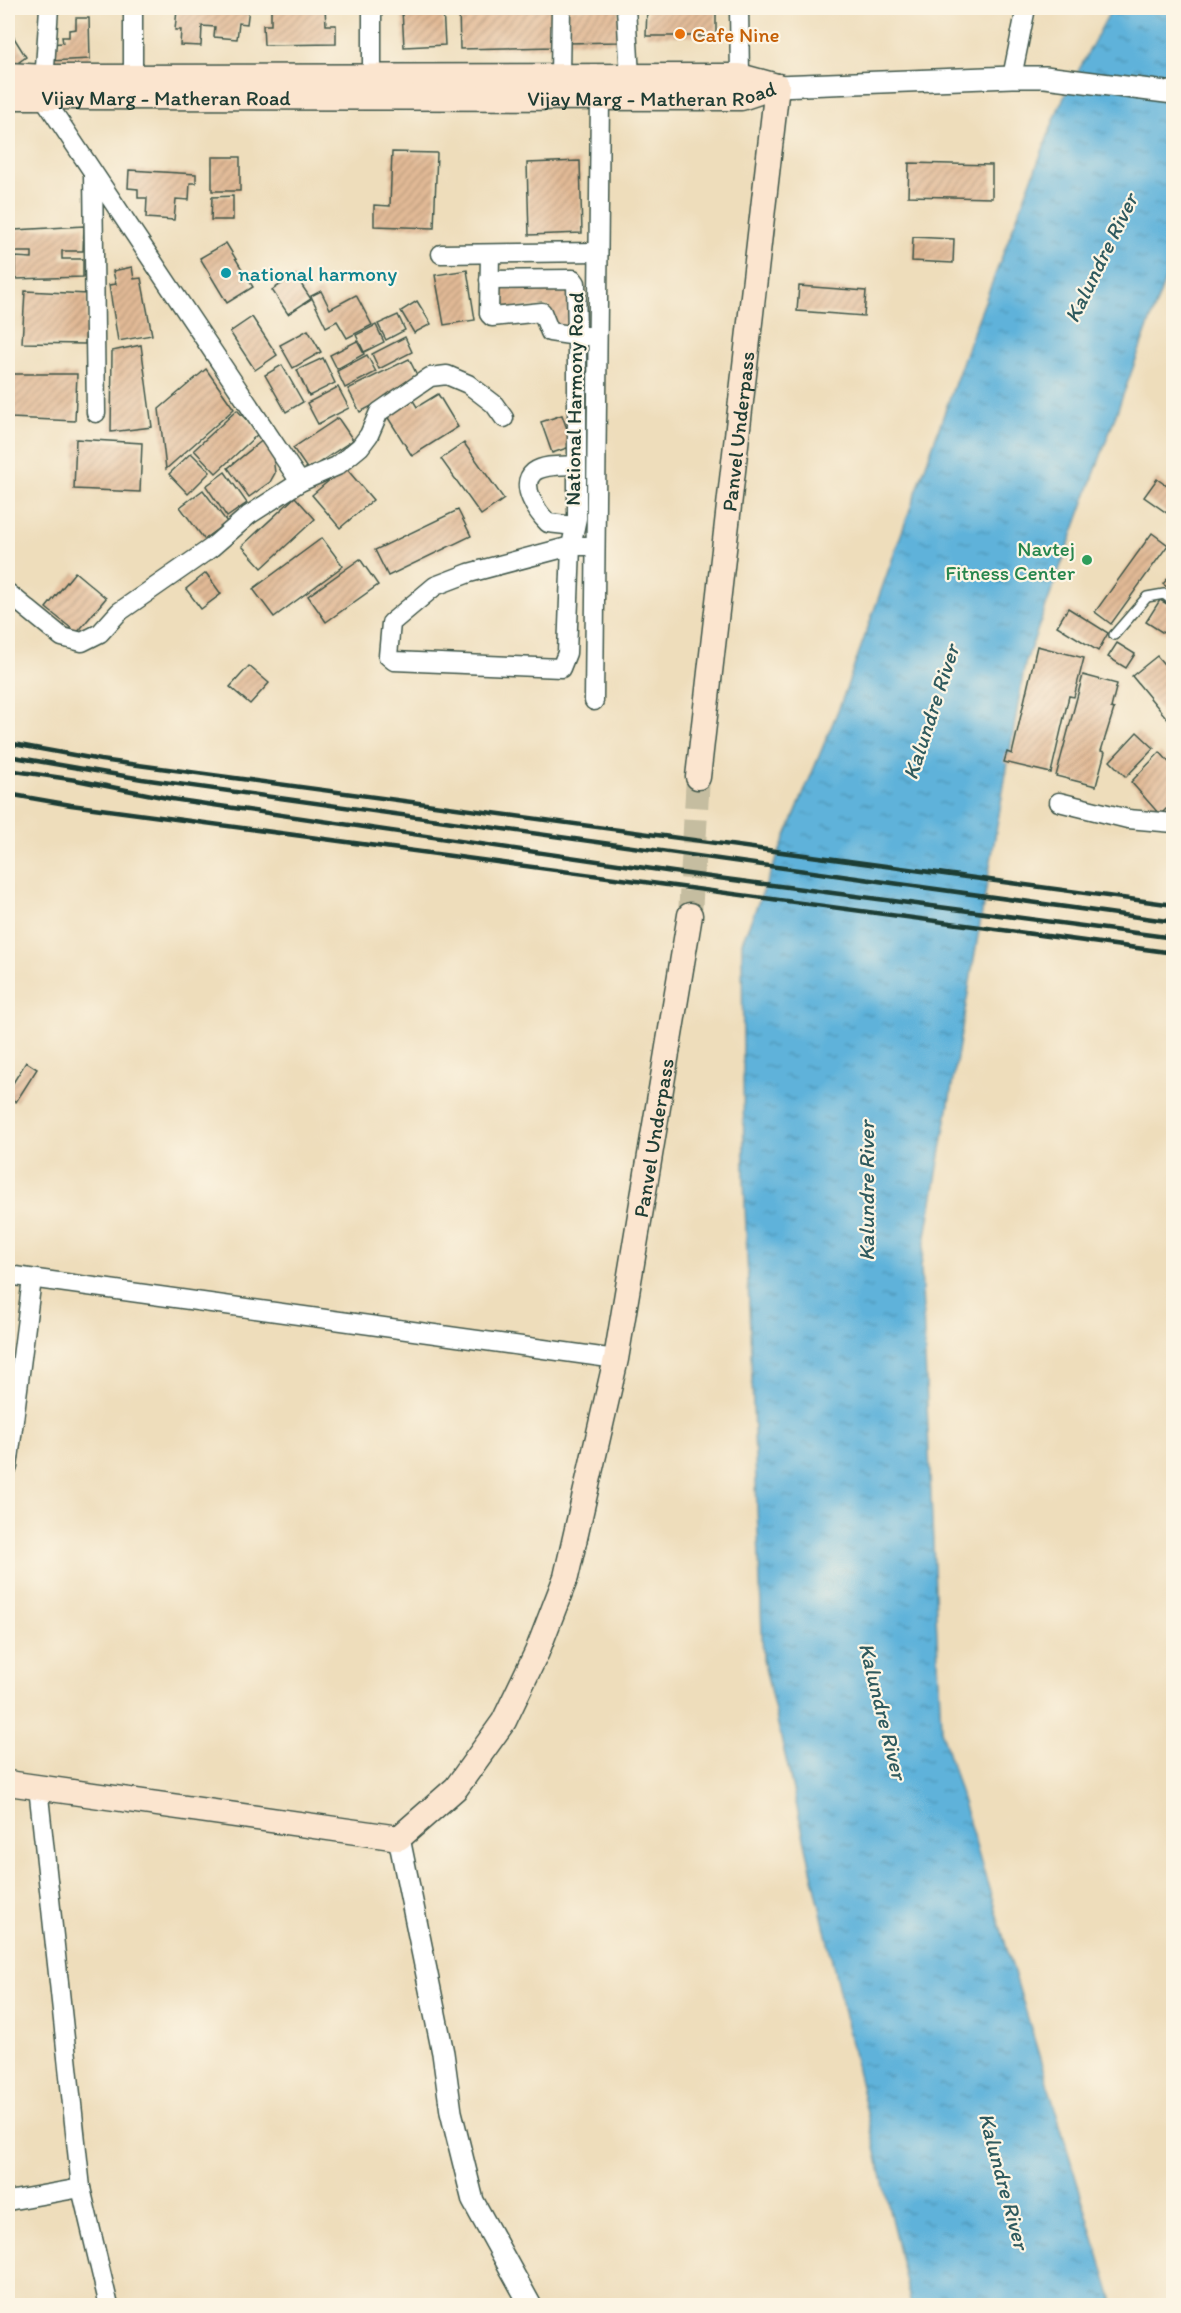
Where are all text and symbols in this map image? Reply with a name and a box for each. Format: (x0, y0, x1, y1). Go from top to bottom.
place label: Cafe Nine (692, 22, 780, 47)
marker: Cafe Nine (673, 27, 687, 41)
street label: Vijay Marg - Matheran Road (527, 75, 779, 111)
street label: Vijay Marg - Matheran Road (41, 85, 291, 110)
water label: Kalundre River (1058, 187, 1145, 327)
place label: national harmony (238, 261, 397, 286)
marker: national harmony (219, 266, 233, 280)
street label: National Harmony Road (560, 292, 588, 506)
street label: Panvel Underpass (716, 350, 759, 513)
place label: Navtej Fitness Center (945, 536, 1076, 585)
marker: Navtej Fitness Center (1080, 553, 1094, 567)
water label: Kalundre River (897, 639, 966, 783)
street label: Panvel Underpass (627, 1056, 678, 1219)
water label: Kalundre River (853, 1119, 880, 1261)
water label: Kalundre River (853, 1640, 914, 1784)
water label: Kalundre River (973, 2110, 1036, 2254)

